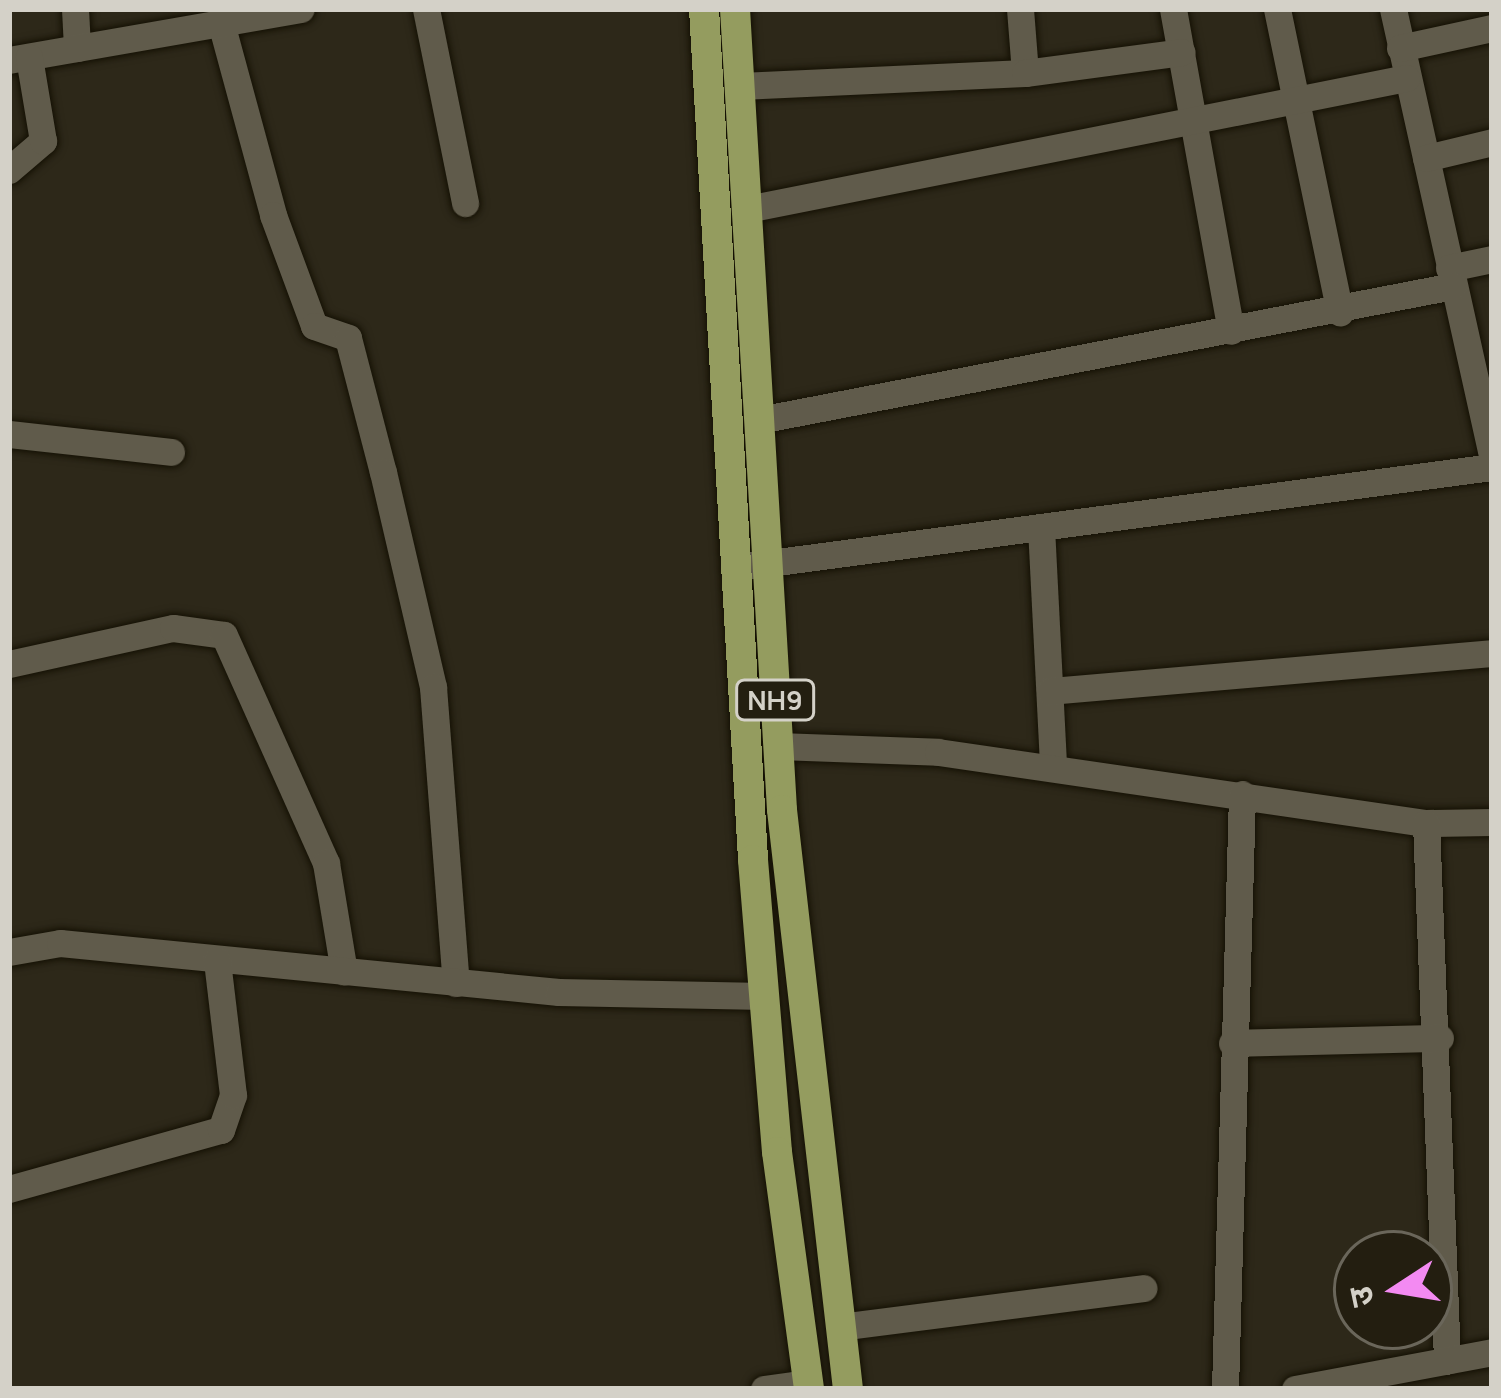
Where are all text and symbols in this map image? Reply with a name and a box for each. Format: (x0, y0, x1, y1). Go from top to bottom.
road number: NH9 (733, 679, 817, 721)
north arrow (1333, 1230, 1453, 1350)
text: उ (1336, 1283, 1384, 1311)

